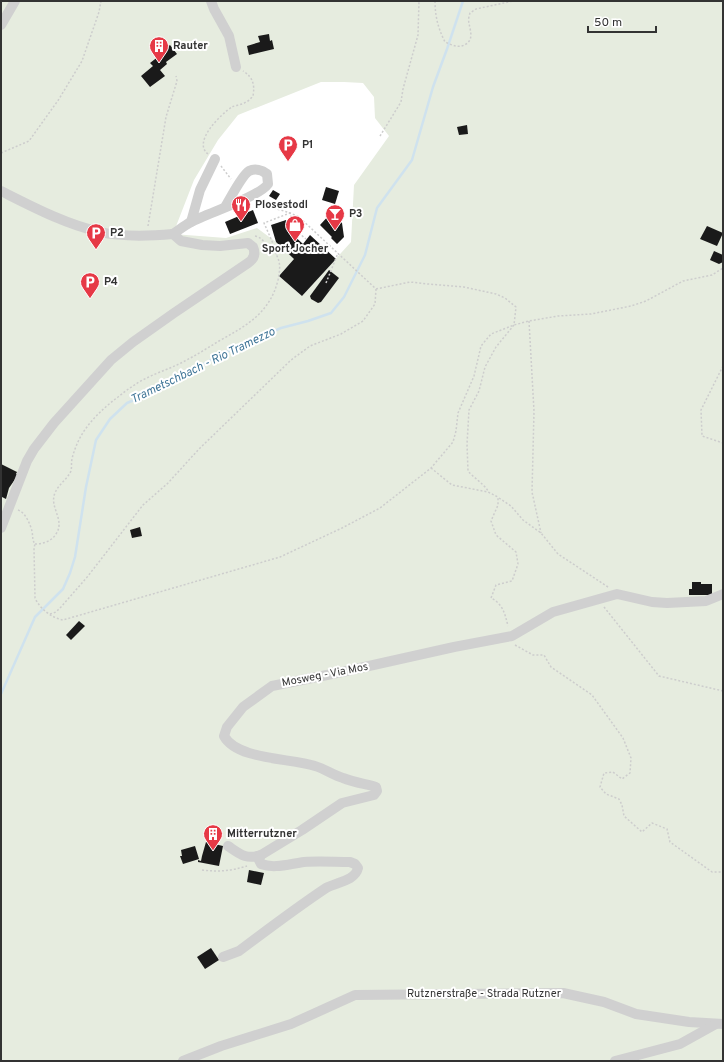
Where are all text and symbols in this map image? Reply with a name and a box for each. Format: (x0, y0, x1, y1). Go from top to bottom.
scale bar (588, 8, 656, 34)
text: 50 m (594, 15, 622, 31)
building icon: Rauter (148, 35, 170, 63)
place label: Rauter (173, 39, 208, 53)
parking icon: P1 (277, 134, 299, 162)
place label: P1 (302, 138, 313, 152)
restaurant icon: Plosestodl (230, 194, 252, 222)
place label: Plosestodl (255, 198, 308, 212)
bar icon: P3 (324, 203, 346, 231)
place label: P3 (349, 207, 362, 221)
shop icon: Sport Jocher (284, 214, 306, 242)
parking icon: P2 (85, 222, 107, 250)
place label: P2 (110, 226, 124, 240)
place label: Sport Jocher (262, 242, 329, 256)
parking icon: P4 (79, 271, 101, 299)
place label: P4 (104, 275, 118, 289)
water label: Trametschbach - Rio Tramezzo (128, 324, 278, 408)
street label: Mosweg - Via Mos (281, 660, 369, 690)
building icon: Mitterrutzner (202, 823, 224, 851)
place label: Mitterrutzner (227, 827, 297, 841)
street label: Rutznerstraße - Strada Rutzner (407, 987, 562, 1001)

